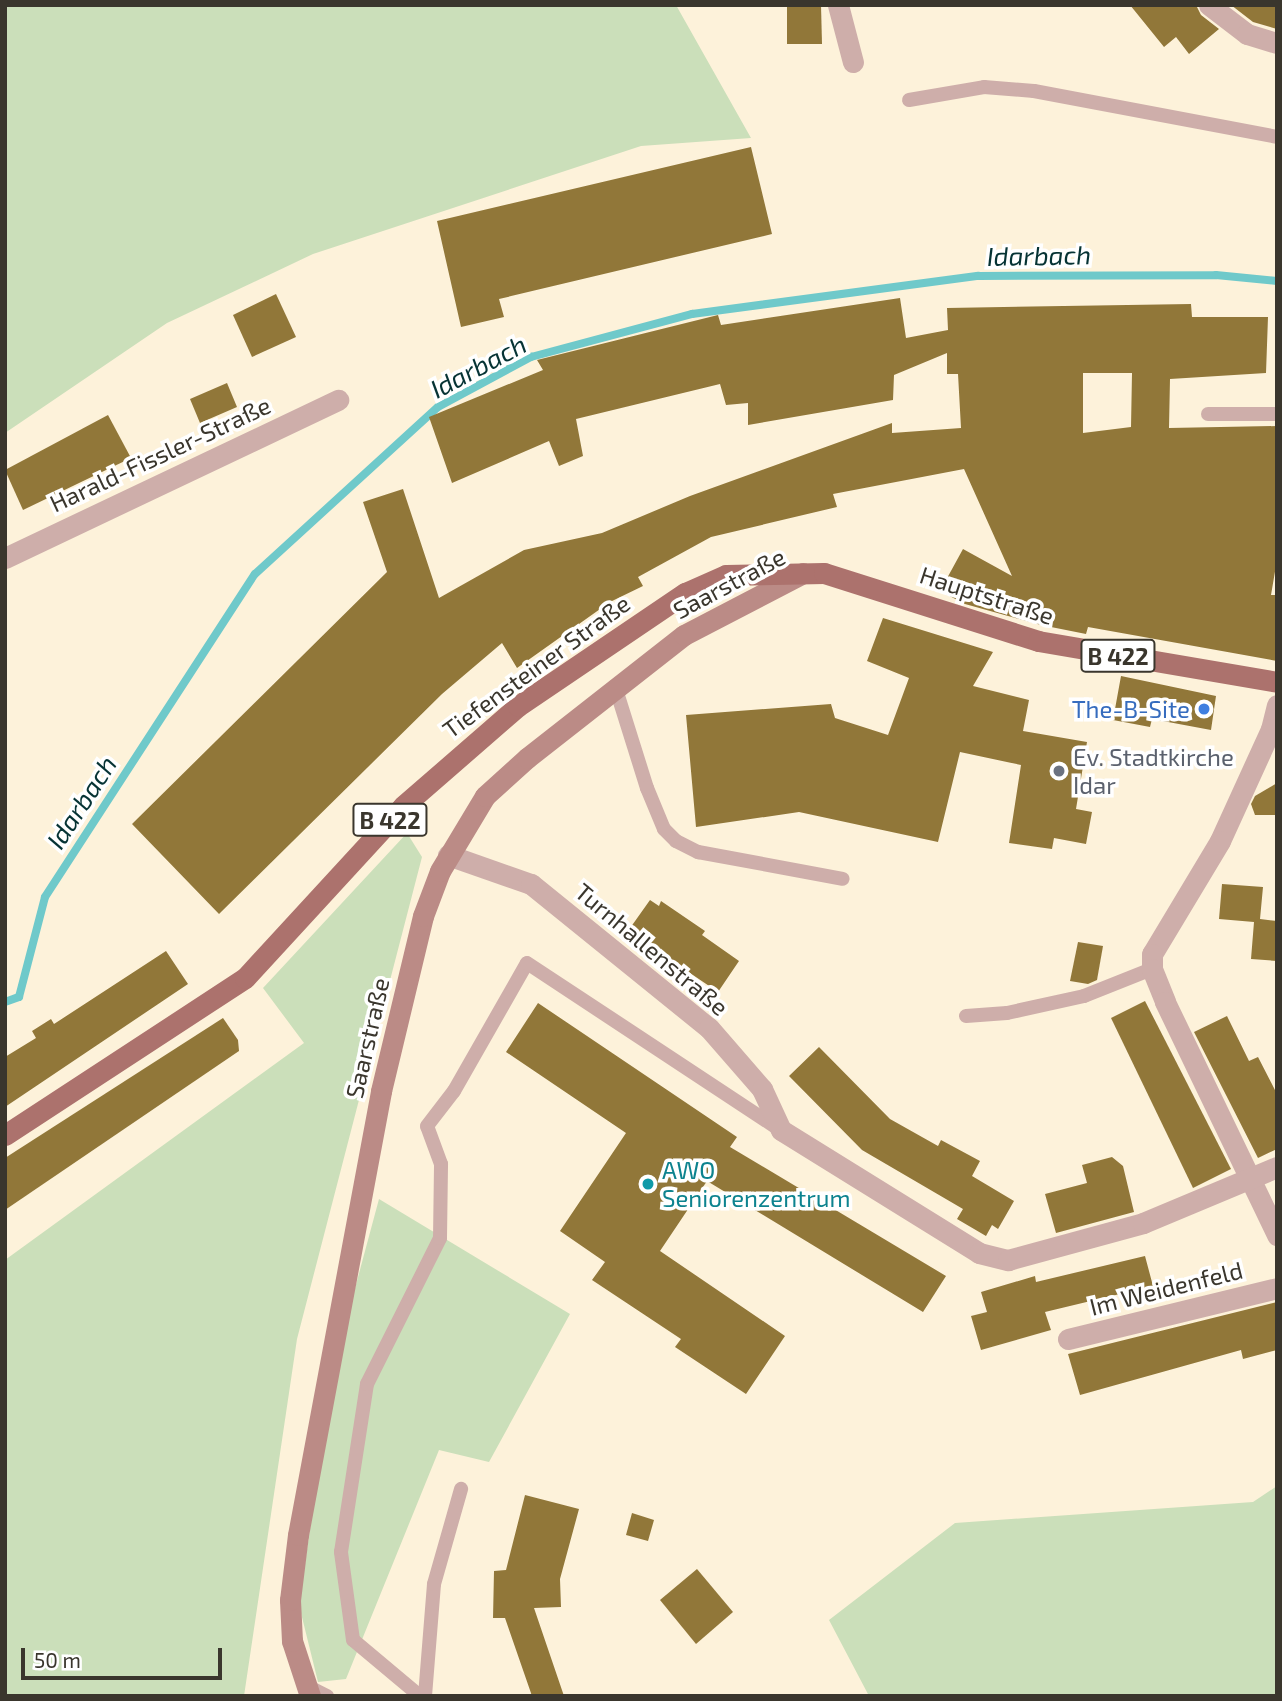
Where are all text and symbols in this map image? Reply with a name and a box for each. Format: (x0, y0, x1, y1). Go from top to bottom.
water label: Idarbach (987, 238, 1091, 272)
water label: Idarbach (425, 328, 531, 404)
street label: Harald-Fissler-Straße (45, 390, 275, 518)
street label: Saarstraße (668, 541, 790, 625)
street label: Hauptstraße (916, 560, 1058, 630)
street label: Tiefensteiner Straße (437, 588, 635, 744)
road number: B 422 (1080, 636, 1156, 676)
place label: The-B-Site (1072, 695, 1190, 723)
marker: The-B-Site (1196, 701, 1212, 717)
place label: Ev. Stadtkirche Idar (1073, 743, 1234, 799)
water label: Idarbach (40, 750, 122, 854)
marker: Ev. Stadtkirche Idar (1051, 763, 1067, 779)
road number: B 422 (352, 800, 428, 840)
street label: Turnhallenstraße (570, 877, 734, 1021)
street label: Saarstraße (339, 975, 395, 1101)
place label: AWO Seniorenzentrum (662, 1156, 851, 1212)
marker: AWO Seniorenzentrum (640, 1176, 656, 1192)
street label: Im Weidenfeld (1086, 1255, 1246, 1321)
scale bar (24, 1634, 226, 1678)
text: 50 m (34, 1647, 81, 1672)

